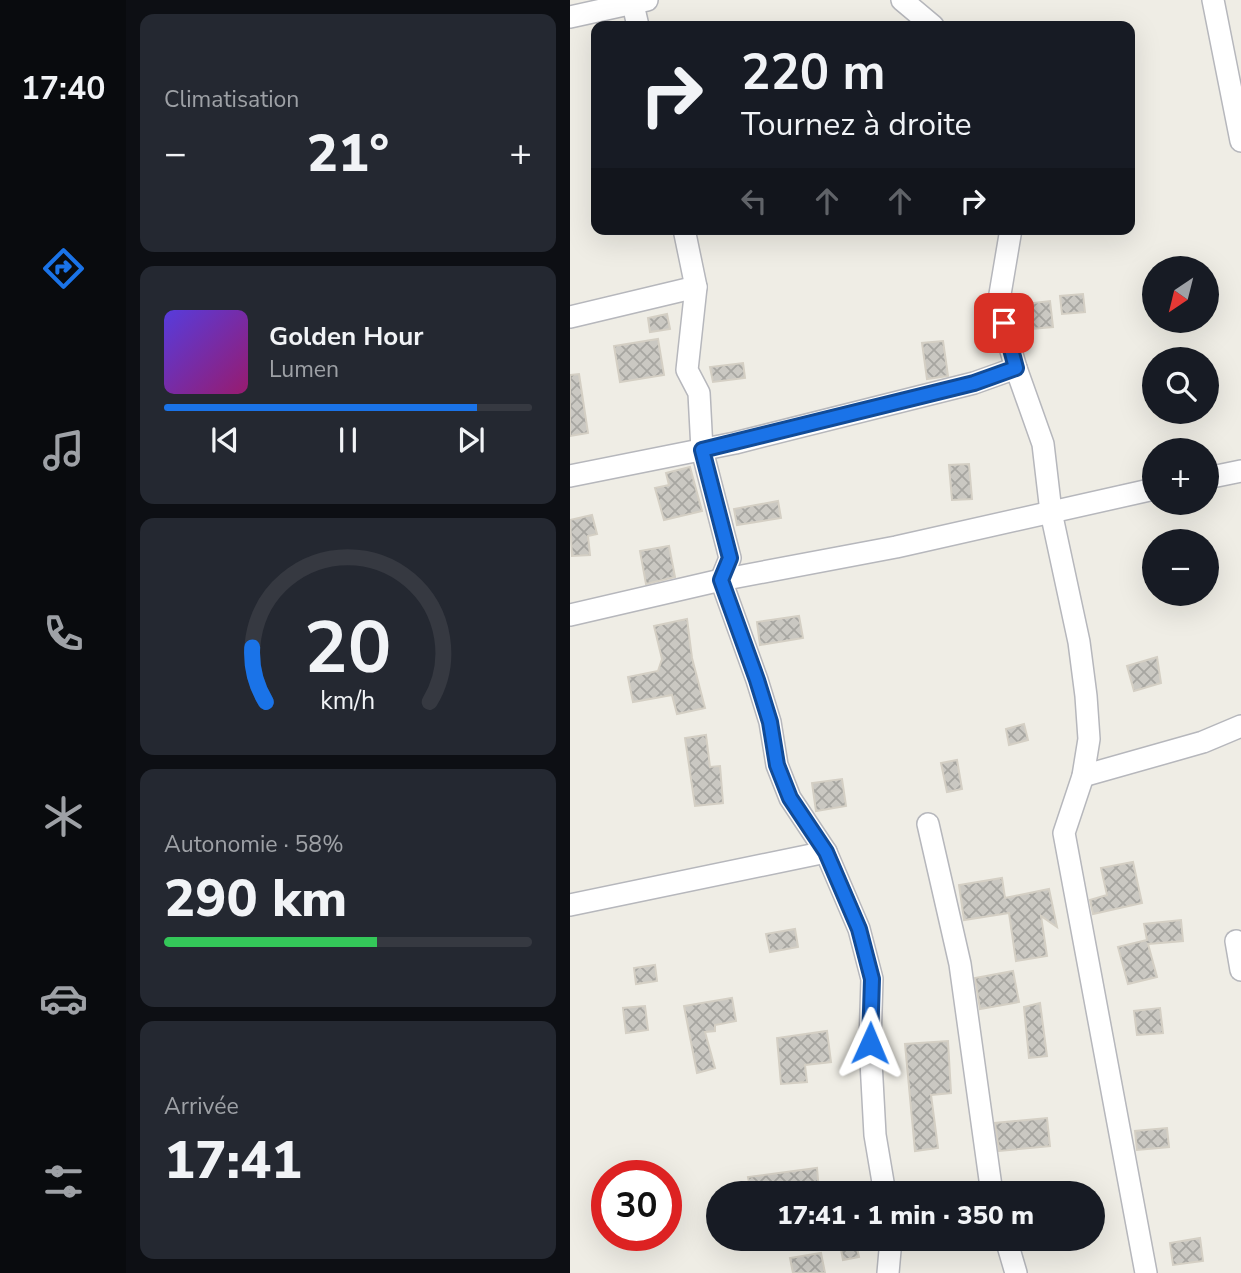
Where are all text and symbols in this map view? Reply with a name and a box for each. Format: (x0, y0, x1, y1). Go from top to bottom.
text: 220 m (741, 39, 885, 106)
icon: right (626, 49, 717, 140)
text: 17:40 (21, 67, 105, 110)
text: Climatisation (164, 84, 299, 115)
text: Tournez à droite (741, 103, 972, 146)
text: 21° (307, 118, 389, 189)
text: − (164, 128, 187, 179)
text: + (509, 128, 532, 179)
icon: left (735, 182, 773, 220)
icon: ahead (808, 182, 846, 220)
icon: ahead (881, 182, 919, 220)
icon: right (954, 182, 992, 220)
icon: directions (39, 244, 88, 293)
north arrow (1142, 256, 1219, 332)
map controls (1142, 256, 1219, 606)
pin (974, 293, 1034, 353)
icon: arrive (985, 304, 1023, 342)
text: Golden Hour (269, 319, 424, 354)
button: search (1142, 347, 1219, 424)
text: Lumen (269, 354, 339, 385)
icon: previous (206, 421, 244, 459)
icon: pause (329, 421, 367, 459)
icon: next (452, 421, 490, 459)
icon: music (39, 426, 88, 475)
button: + (1142, 438, 1219, 515)
button: − (1142, 529, 1219, 606)
text: 20 (304, 599, 392, 699)
icon: phone (39, 609, 88, 658)
text: km/h (320, 684, 376, 718)
icon: climate (39, 792, 88, 841)
text: Autonomie · 58% (164, 829, 344, 860)
text: 290 km (164, 863, 347, 934)
icon: car (39, 974, 88, 1023)
position arrow (833, 1006, 907, 1080)
text: Arrivée (164, 1091, 239, 1122)
text: 17:41 (164, 1125, 302, 1196)
icon: filters (39, 1157, 88, 1206)
speed limit sign: 30 (591, 1160, 682, 1251)
text: 17:41 · 1 min · 350 m (777, 1198, 1034, 1233)

